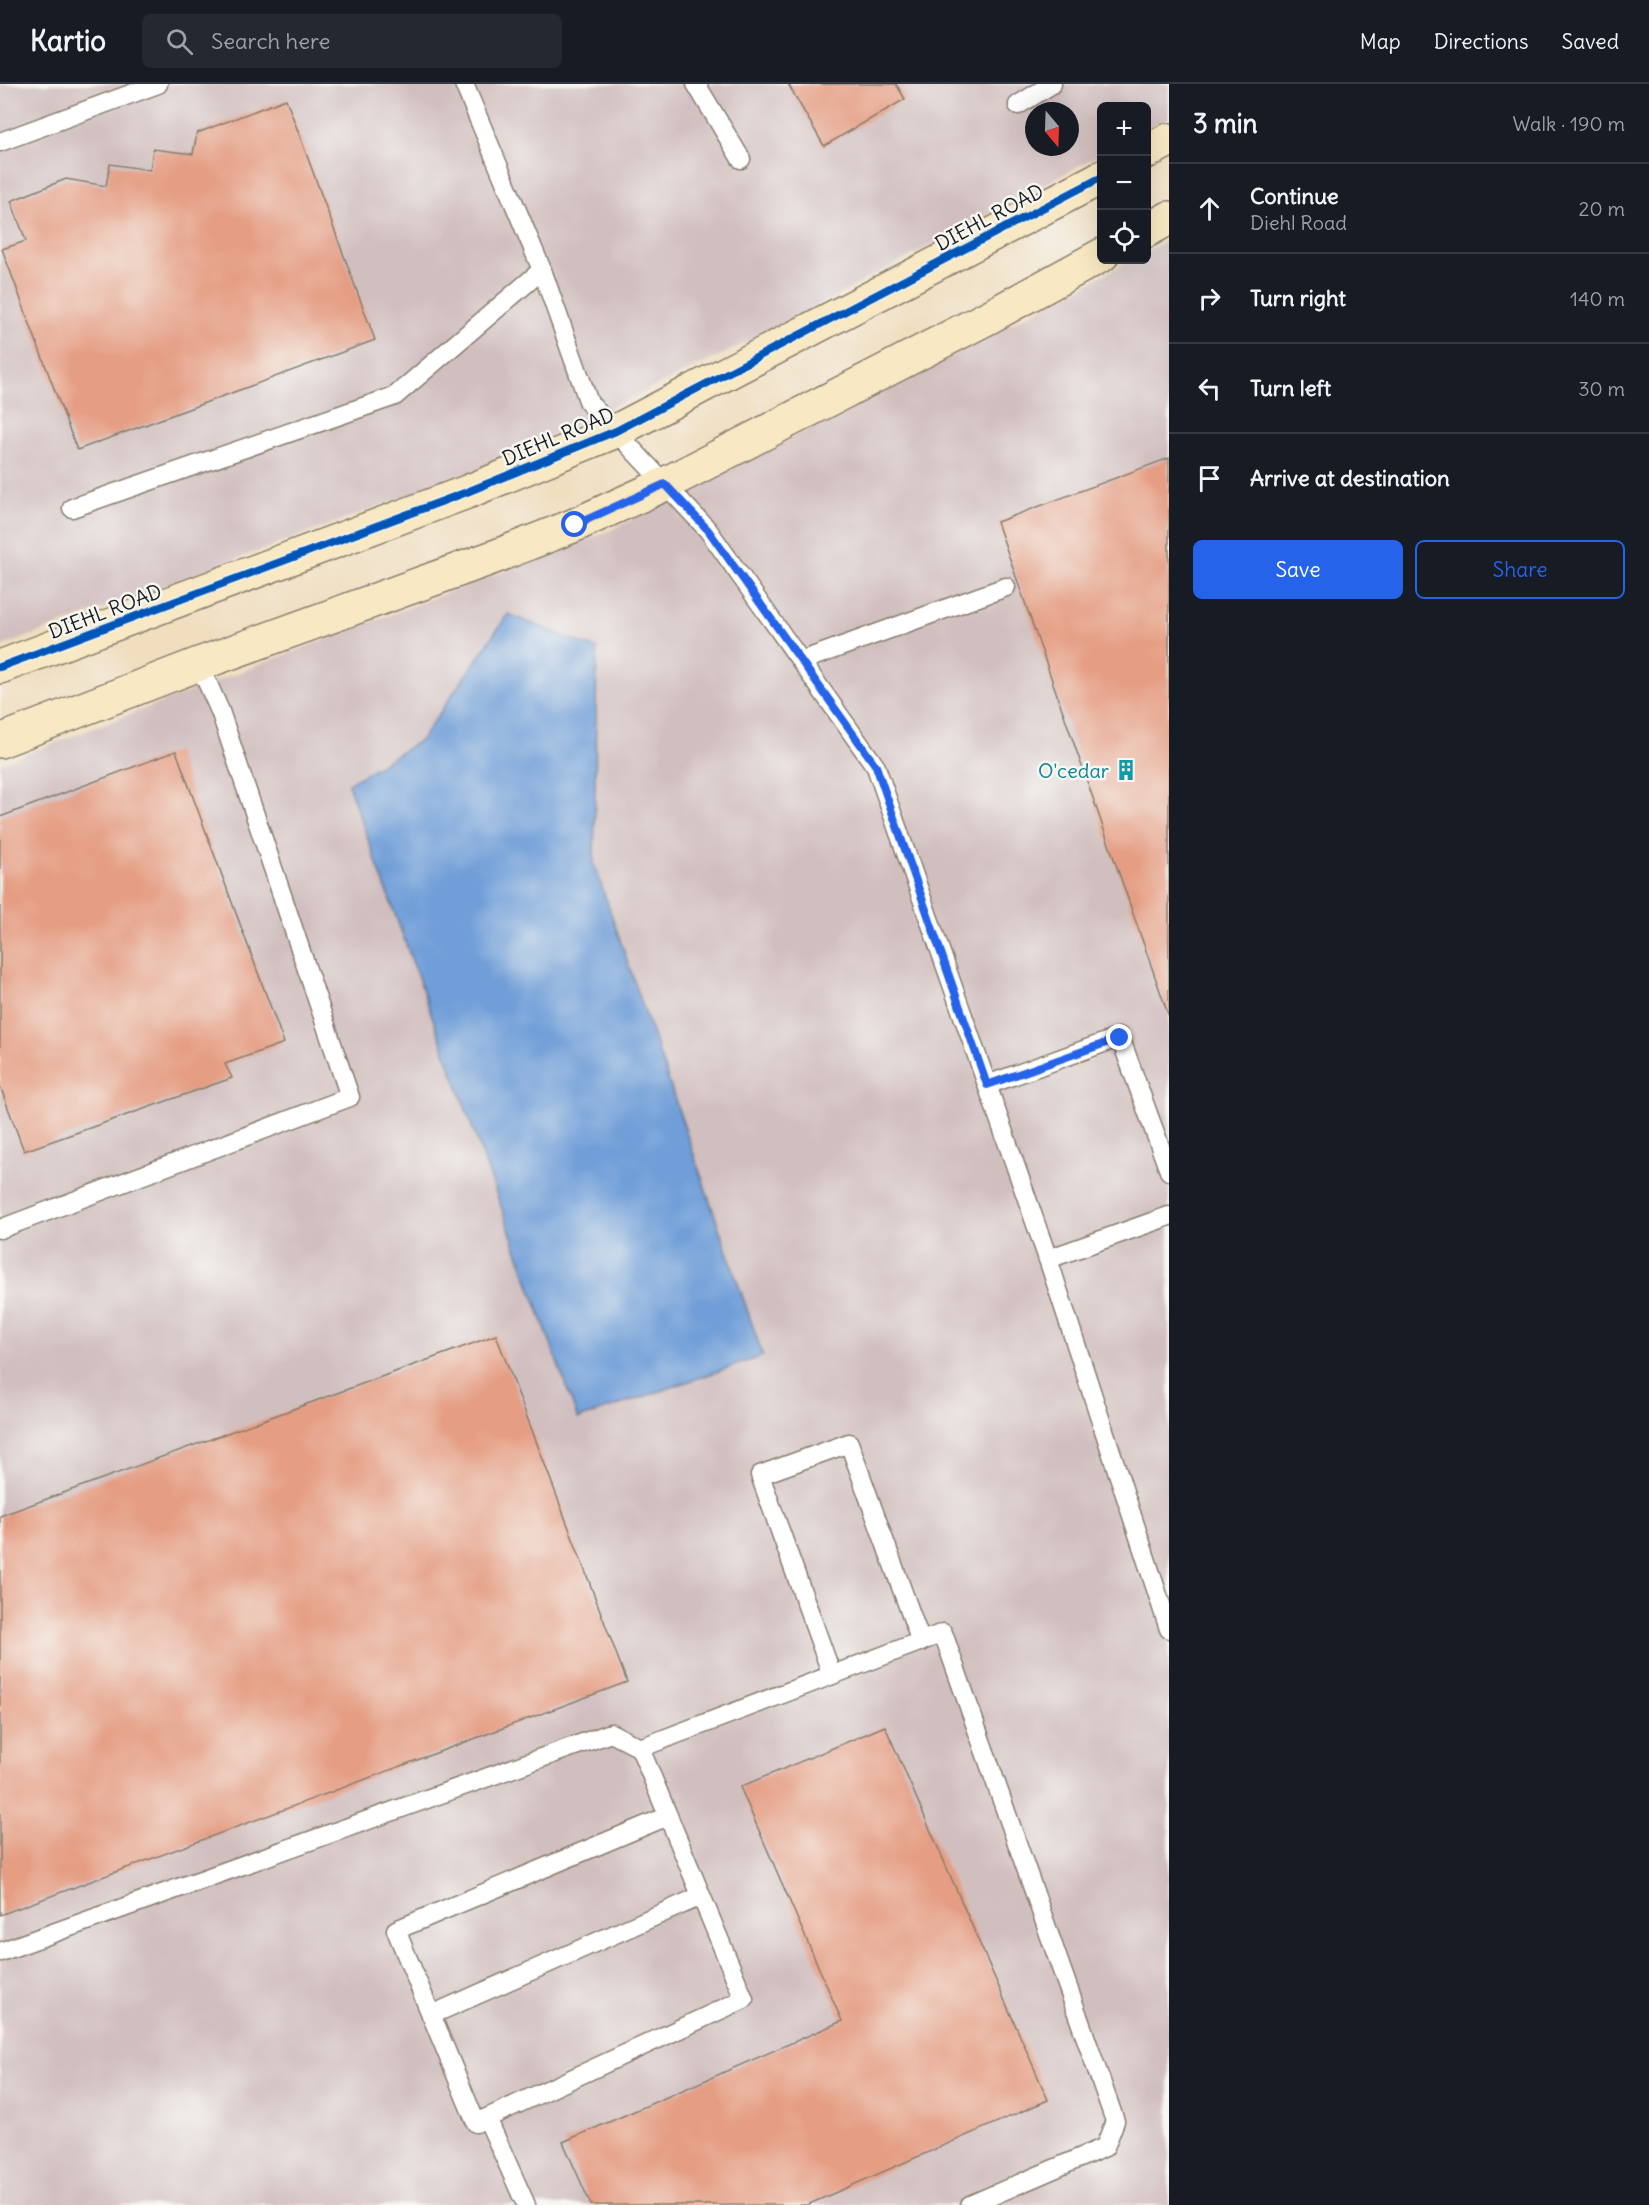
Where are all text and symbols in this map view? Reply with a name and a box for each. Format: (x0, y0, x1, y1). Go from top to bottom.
search box (142, 14, 562, 68)
text: Kartio (30, 23, 106, 59)
icon: search (163, 25, 196, 58)
text: Search here (211, 27, 330, 55)
text: Map (1360, 28, 1401, 55)
text: Directions (1434, 28, 1528, 55)
text: Saved (1561, 28, 1619, 55)
north arrow (1025, 102, 1079, 156)
map controls (1097, 102, 1151, 264)
button: + (1097, 102, 1151, 156)
text: 3 min (1193, 107, 1258, 140)
text: Walk · 190 m (1513, 111, 1625, 136)
button: − (1097, 156, 1151, 210)
street label: DIEHL ROAD (930, 178, 1048, 256)
text: Continue (1250, 182, 1339, 210)
icon: ahead (1193, 192, 1226, 225)
text: 20 m (1579, 196, 1625, 221)
button: locate (1097, 210, 1151, 264)
text: Diehl Road (1250, 210, 1347, 235)
icon: right (1193, 282, 1226, 315)
text: Turn right (1250, 284, 1346, 312)
text: 140 m (1570, 286, 1625, 311)
icon: left (1193, 372, 1226, 405)
text: Turn left (1250, 374, 1331, 402)
text: 30 m (1578, 376, 1625, 401)
street label: DIEHL ROAD (498, 401, 618, 471)
icon: arrive (1193, 462, 1226, 495)
text: Arrive at destination (1250, 464, 1450, 492)
route start (561, 511, 587, 537)
button: Save (1193, 540, 1403, 599)
button: Share (1415, 540, 1625, 599)
street label: DIEHL ROAD (45, 578, 165, 644)
place label: O'cedar (1038, 758, 1109, 783)
building icon: O'cedar (1114, 758, 1138, 782)
route end (1106, 1024, 1132, 1050)

